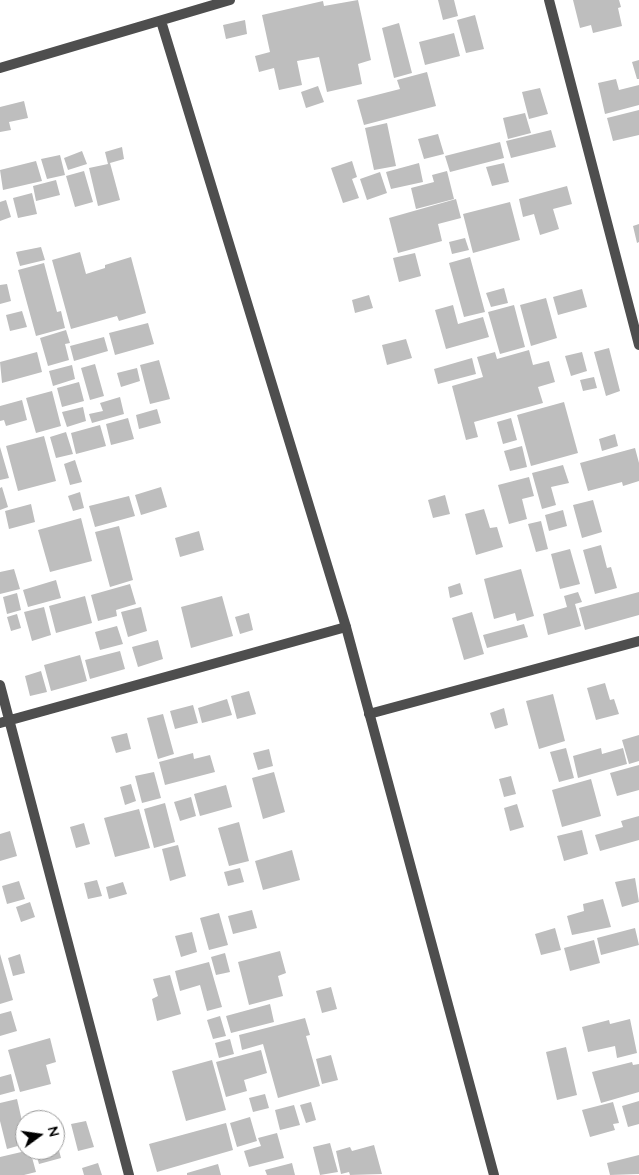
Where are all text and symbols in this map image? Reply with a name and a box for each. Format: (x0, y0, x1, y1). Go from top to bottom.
north arrow (15, 1110, 65, 1160)
text: N (44, 1124, 64, 1139)

